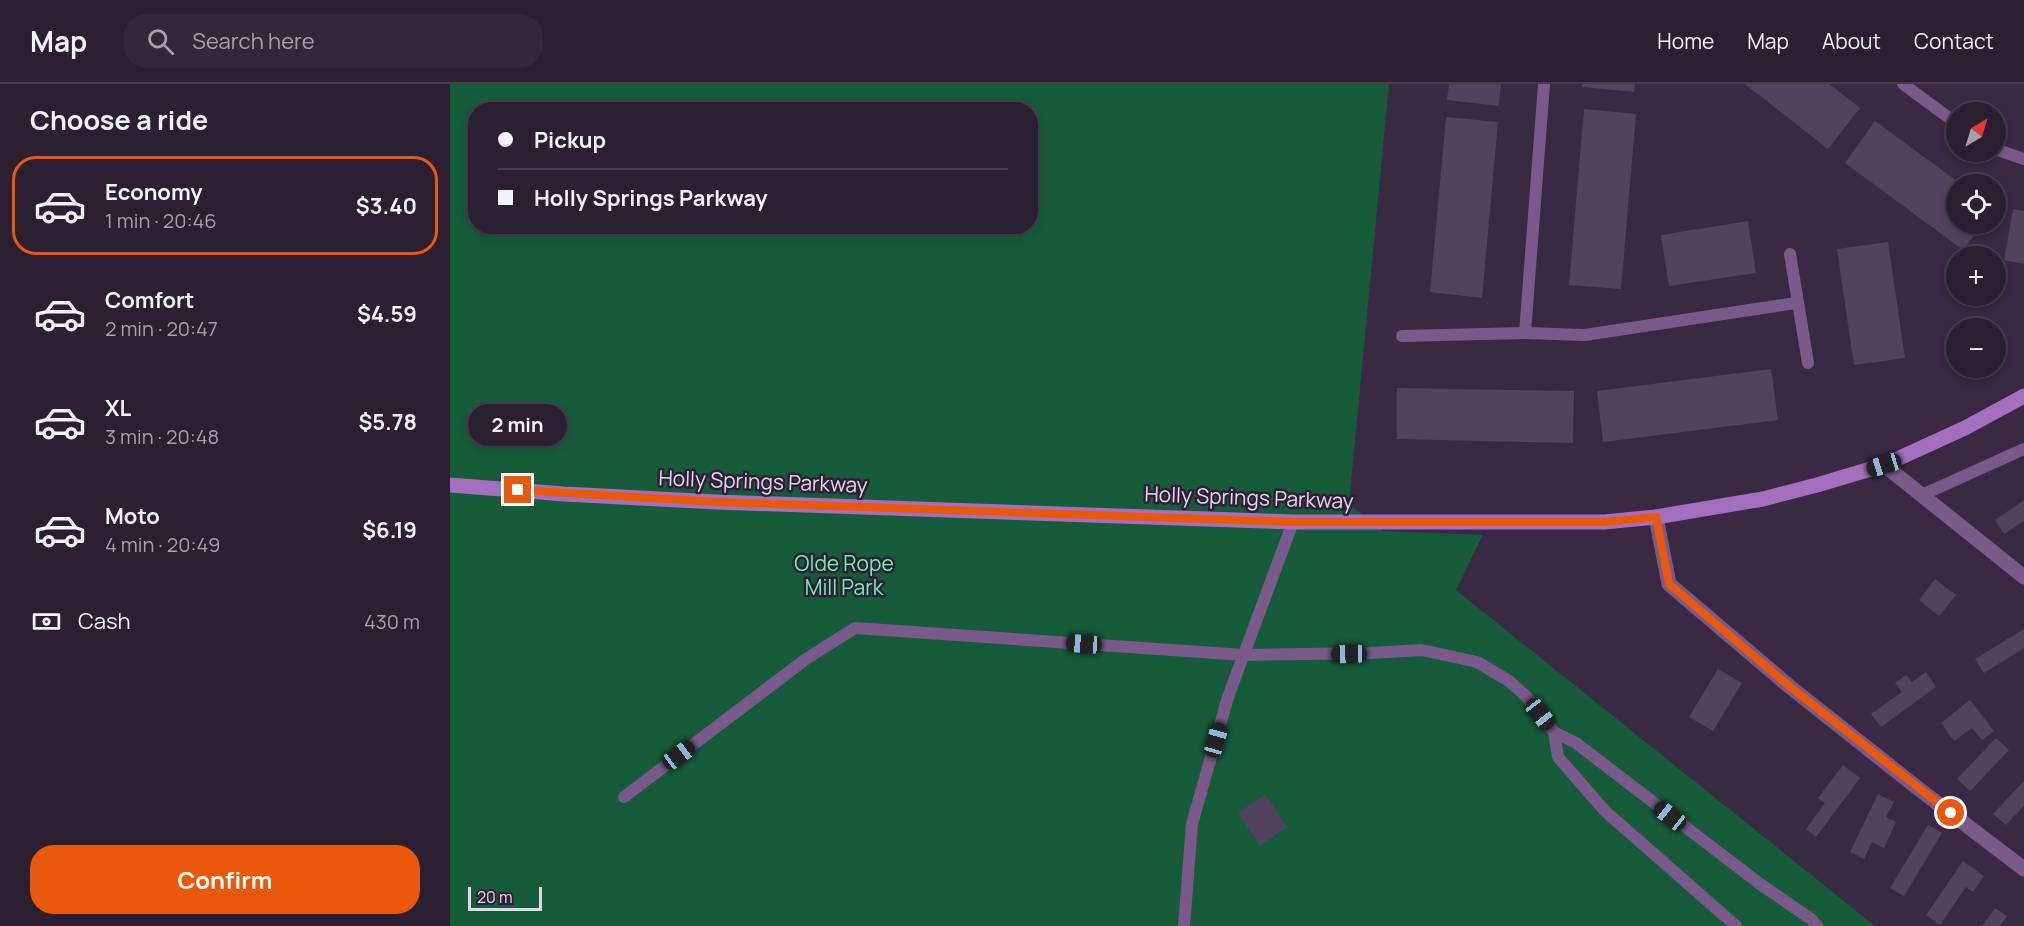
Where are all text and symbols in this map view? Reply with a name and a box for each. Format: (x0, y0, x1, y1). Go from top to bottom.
search box (123, 14, 543, 68)
text: Map (30, 22, 87, 60)
icon: search (144, 25, 177, 58)
text: Search here (192, 26, 315, 56)
text: Home (1657, 27, 1714, 55)
text: Map (1747, 27, 1789, 55)
text: About (1822, 27, 1881, 55)
text: Contact (1914, 27, 1994, 55)
text: Choose a ride (30, 101, 208, 138)
north arrow (1946, 102, 2006, 162)
map controls (1946, 102, 2006, 378)
text: Pickup (534, 125, 606, 155)
button: locate (1946, 174, 2006, 234)
text: Economy (105, 177, 203, 207)
icon: car (33, 179, 87, 233)
text: Holly Springs Parkway (534, 183, 767, 213)
text: $3.40 (356, 191, 417, 221)
text: 1 min · 20:46 (105, 207, 217, 234)
button: + (1946, 246, 2006, 306)
text: Comfort (105, 285, 194, 315)
icon: car (33, 287, 87, 341)
text: $4.59 (357, 299, 417, 329)
text: 2 min · 20:47 (105, 315, 218, 342)
button: − (1946, 318, 2006, 378)
text: XL (105, 393, 131, 423)
icon: car (33, 395, 87, 449)
callout: 2 min (469, 403, 568, 445)
text: $5.78 (358, 407, 417, 437)
text: 2 min (491, 411, 544, 438)
text: 3 min · 20:48 (105, 423, 219, 450)
car (1864, 451, 1904, 479)
street label: Holly Springs Parkway (658, 463, 868, 499)
route end (504, 476, 531, 503)
street label: Holly Springs Parkway (1144, 479, 1354, 515)
text: Moto (105, 501, 160, 531)
icon: car (33, 503, 87, 557)
text: $6.19 (362, 515, 417, 545)
text: 4 min · 20:49 (105, 531, 220, 558)
park label: Olde Rope Mill Park (794, 549, 894, 601)
icon: cash (30, 605, 63, 638)
text: Cash (78, 606, 131, 636)
text: 430 m (364, 608, 420, 635)
car (1065, 634, 1103, 654)
car (1331, 645, 1367, 663)
car (1522, 694, 1558, 734)
car (1202, 720, 1230, 760)
car (659, 737, 699, 773)
car (1650, 798, 1690, 834)
route start (1937, 799, 1964, 826)
button: Confirm (30, 845, 420, 914)
scale bar (468, 884, 542, 912)
text: 20 m (477, 886, 513, 908)

